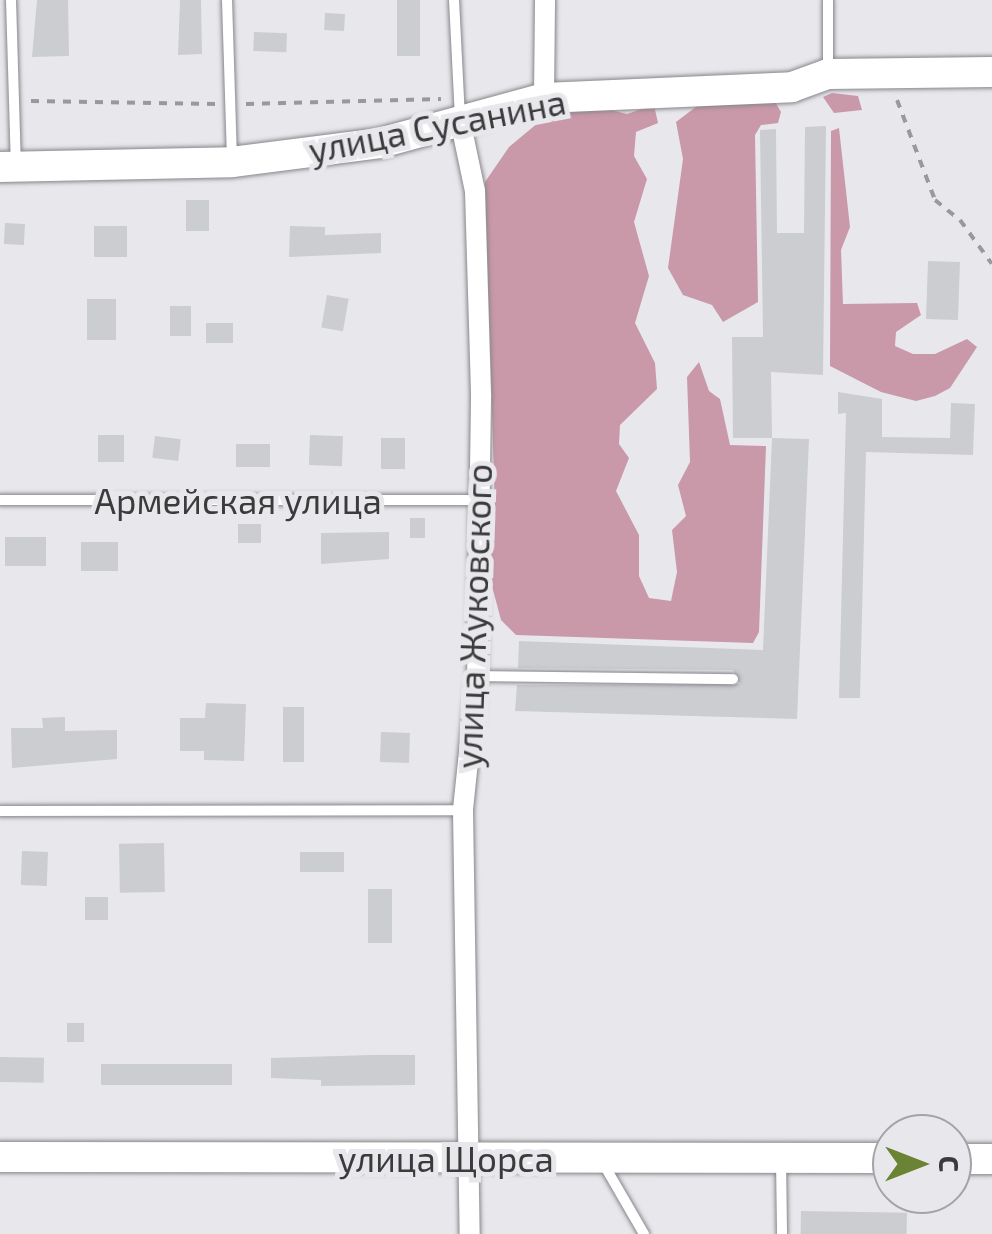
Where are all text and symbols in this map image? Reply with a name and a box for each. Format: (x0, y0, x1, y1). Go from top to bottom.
street label: улица Сусанина (305, 80, 569, 170)
street label: улица Жуковского (447, 463, 499, 769)
street label: Армейская улица (94, 479, 382, 521)
north arrow (872, 1114, 972, 1214)
street label: улица Щорса (338, 1137, 554, 1179)
text: С (933, 1156, 967, 1172)

